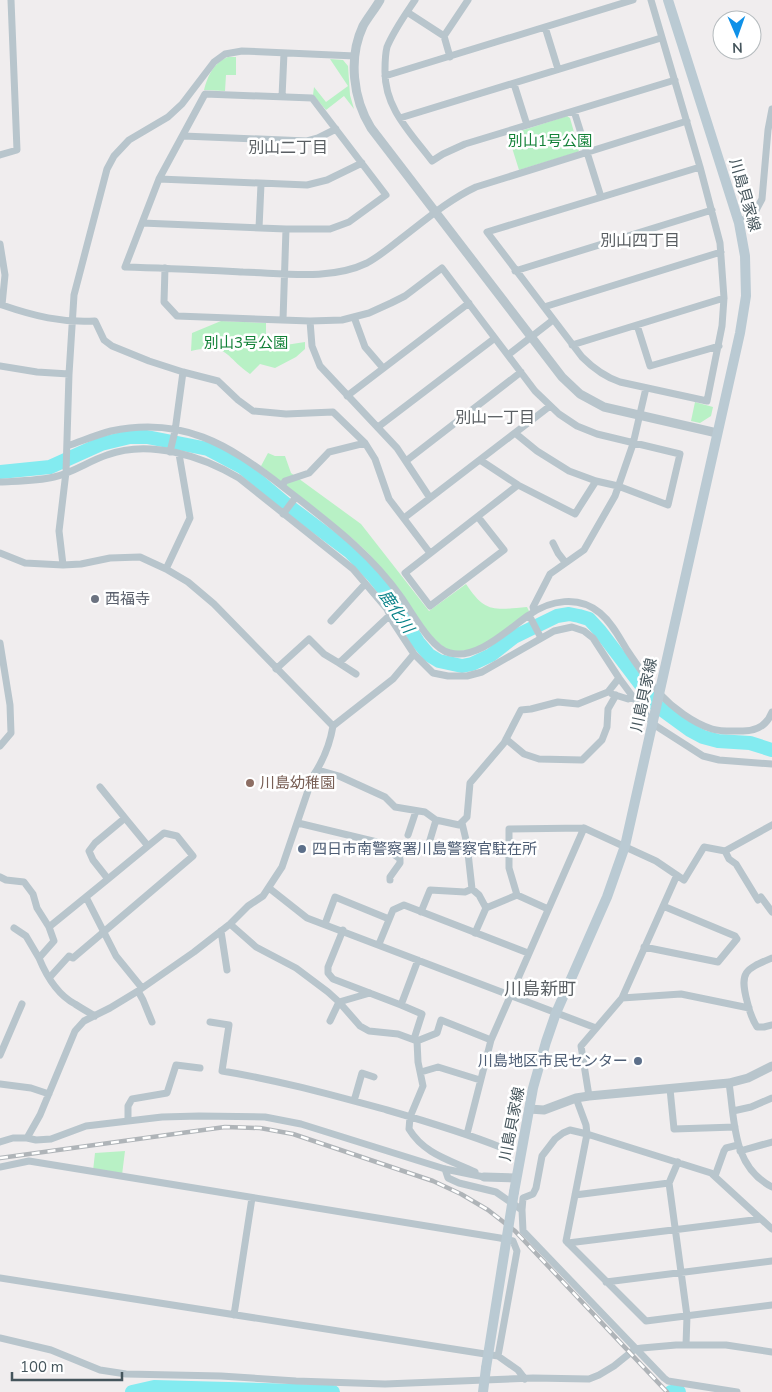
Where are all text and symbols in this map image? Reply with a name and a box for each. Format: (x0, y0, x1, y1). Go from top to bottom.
north arrow (712, 10, 762, 60)
text: N (732, 38, 743, 57)
park label: 別山1号公園 (508, 131, 592, 151)
district label: 別山二丁目 (248, 137, 328, 159)
street label: 川島貝家線 (725, 156, 765, 234)
district label: 別山四丁目 (600, 230, 680, 252)
park label: 別山3号公園 (204, 333, 288, 353)
district label: 別山一丁目 (455, 407, 535, 429)
water label: 鹿化川 (374, 586, 420, 639)
place label: 西福寺 (105, 589, 150, 609)
marker: 西福寺 (89, 593, 101, 605)
street label: 川島貝家線 (626, 656, 662, 734)
place label: 川島幼稚園 (260, 773, 335, 793)
marker: 川島幼稚園 (244, 777, 256, 789)
place label: 四日市南警察署川島警察官駐在所 (312, 839, 537, 859)
marker: 四日市南警察署川島警察官駐在所 (296, 843, 308, 855)
district label: 川島新町 (504, 977, 576, 1001)
place label: 川島地区市民センター (478, 1051, 628, 1071)
marker: 川島地区市民センター (632, 1055, 644, 1067)
street label: 川島貝家線 (495, 1085, 529, 1163)
scale bar (12, 1350, 122, 1382)
text: 100 m (20, 1357, 64, 1377)

